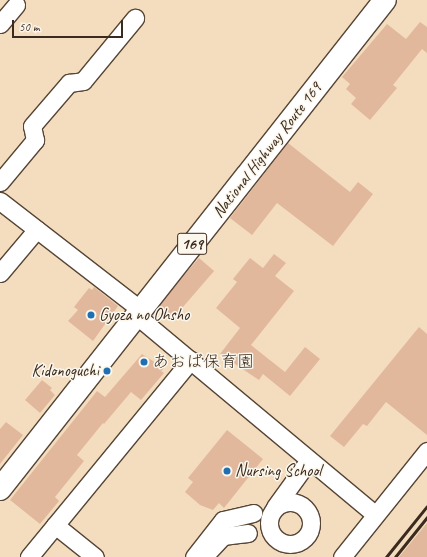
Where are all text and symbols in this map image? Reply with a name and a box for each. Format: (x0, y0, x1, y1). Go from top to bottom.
scale bar (14, 12, 125, 38)
text: 50 m (19, 19, 39, 35)
street label: National Highway Route 169 (208, 78, 326, 222)
road number: 169 (177, 230, 207, 258)
place label: Gyoza no Ohsho (99, 305, 189, 325)
marker: Gyoza no Ohsho (86, 310, 96, 320)
place label: あおば保育園 (152, 352, 254, 372)
marker: あおば保育園 (139, 357, 149, 367)
place label: Kidonoguchi (32, 361, 99, 381)
marker: Kidonoguchi (102, 366, 112, 376)
place label: Nursing School (235, 461, 321, 481)
marker: Nursing School (222, 466, 232, 476)

